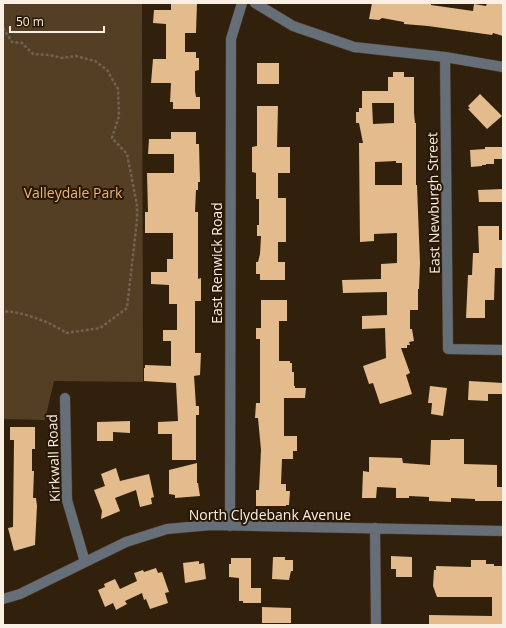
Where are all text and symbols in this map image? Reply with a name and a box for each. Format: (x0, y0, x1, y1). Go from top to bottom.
scale bar (10, 8, 104, 34)
text: 50 m (16, 13, 44, 30)
street label: East Newburgh Street (422, 132, 444, 274)
park label: Valleydale Park (24, 183, 123, 202)
street label: East Renwick Road (207, 202, 226, 324)
street label: Kirkwall Road (42, 414, 64, 502)
street label: North Clydebank Avenue (189, 505, 351, 524)

